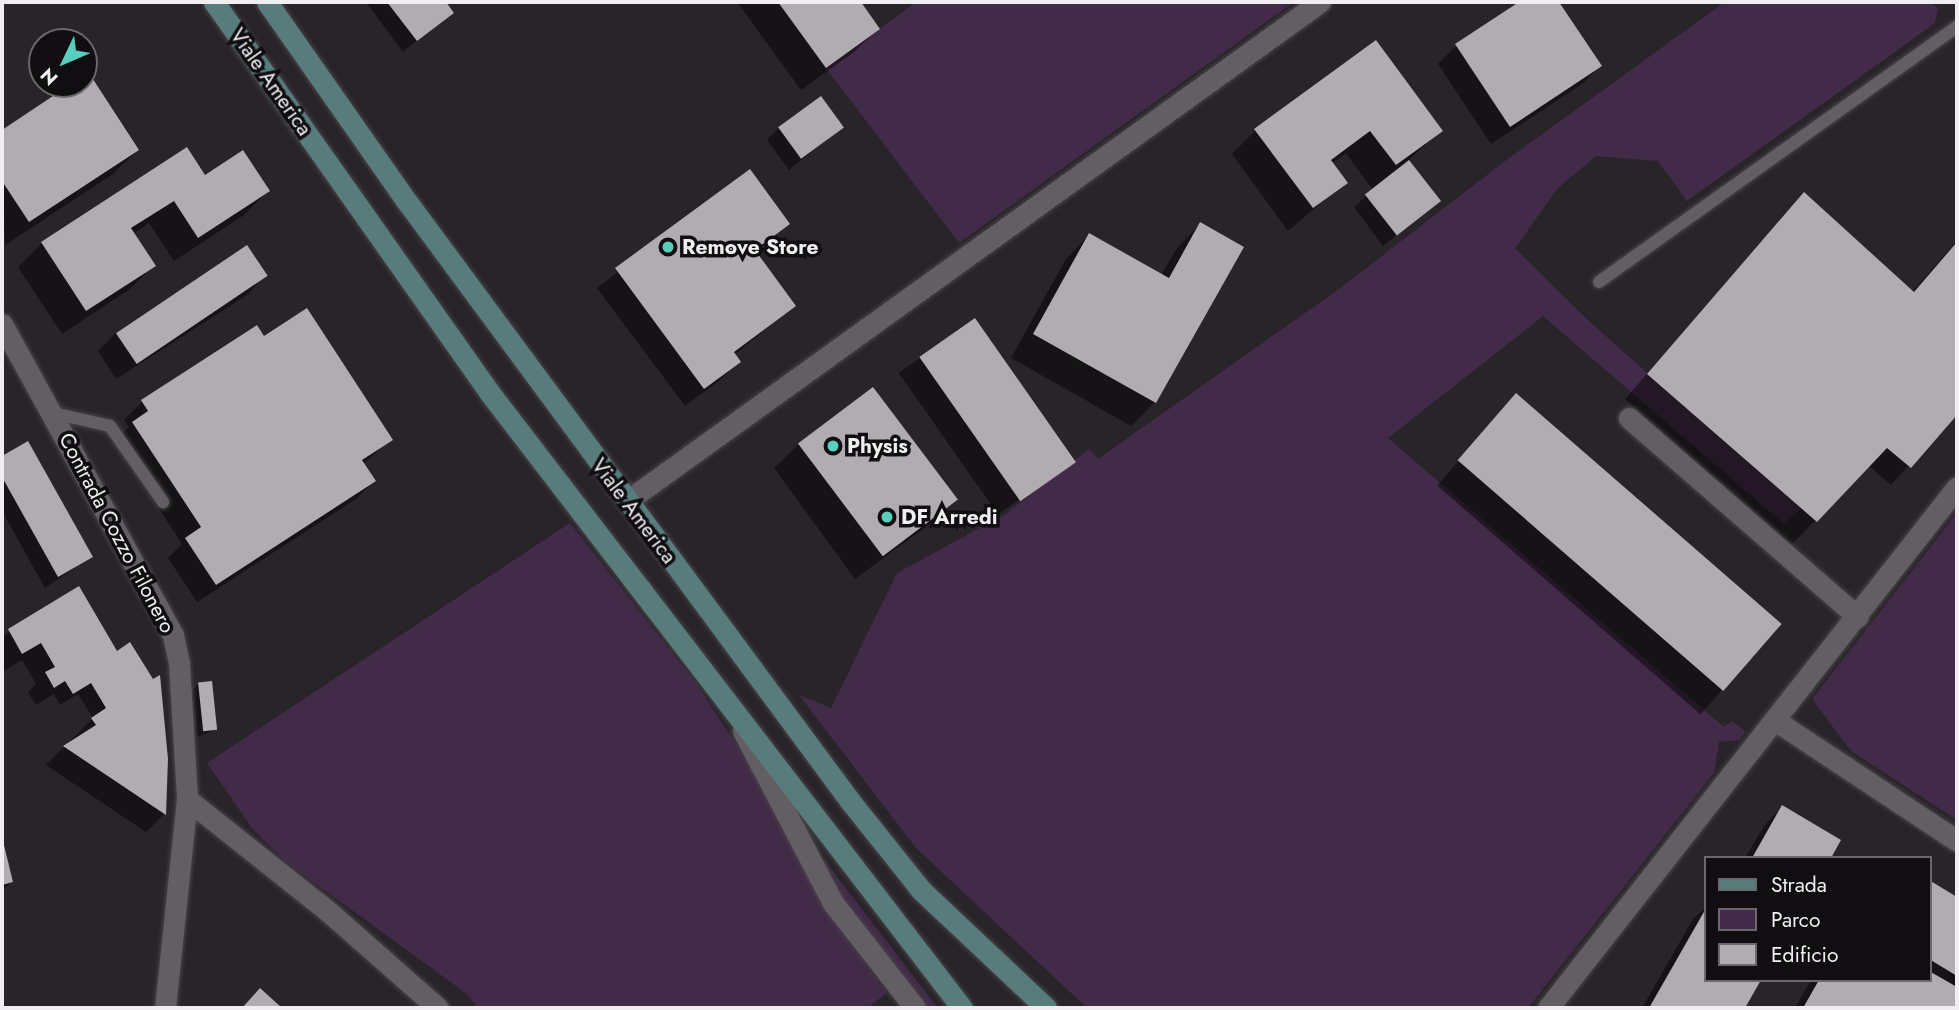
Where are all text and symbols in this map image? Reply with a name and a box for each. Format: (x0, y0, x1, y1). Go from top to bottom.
street label: Viale America (225, 23, 317, 141)
north arrow (28, 28, 98, 98)
text: N (34, 62, 64, 91)
place label: Remove Store (682, 234, 819, 260)
marker: Remove Store (660, 239, 676, 255)
street label: Contrada Cozzo Filonero (54, 429, 180, 637)
place label: Physis (847, 433, 908, 459)
marker: Physis (825, 438, 841, 454)
street label: Viale America (586, 453, 682, 569)
place label: DF Arredi (901, 504, 997, 530)
marker: DF Arredi (879, 509, 895, 525)
legend (1703, 856, 1931, 982)
text: Strada (1771, 870, 1827, 900)
text: Parco (1771, 905, 1820, 935)
text: Edificio (1771, 940, 1838, 970)

